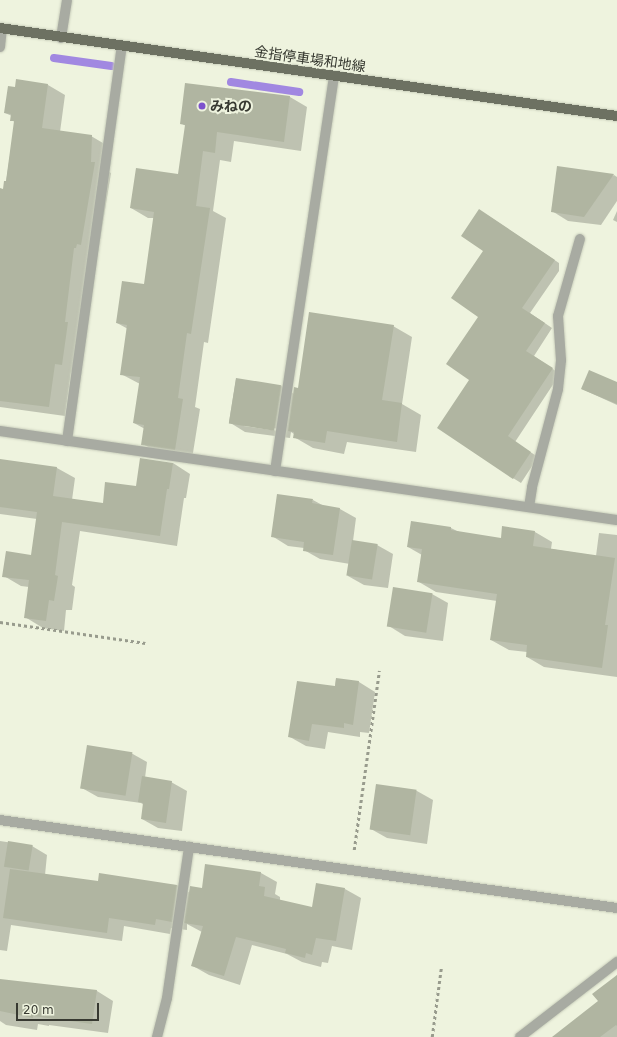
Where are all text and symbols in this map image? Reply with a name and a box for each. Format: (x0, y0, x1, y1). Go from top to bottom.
street label: 金指停車場和地線 (253, 43, 367, 75)
place label: みねの (210, 98, 252, 114)
marker: みねの (197, 101, 207, 111)
scale bar (18, 995, 101, 1021)
text: 20 m (23, 1003, 54, 1017)

